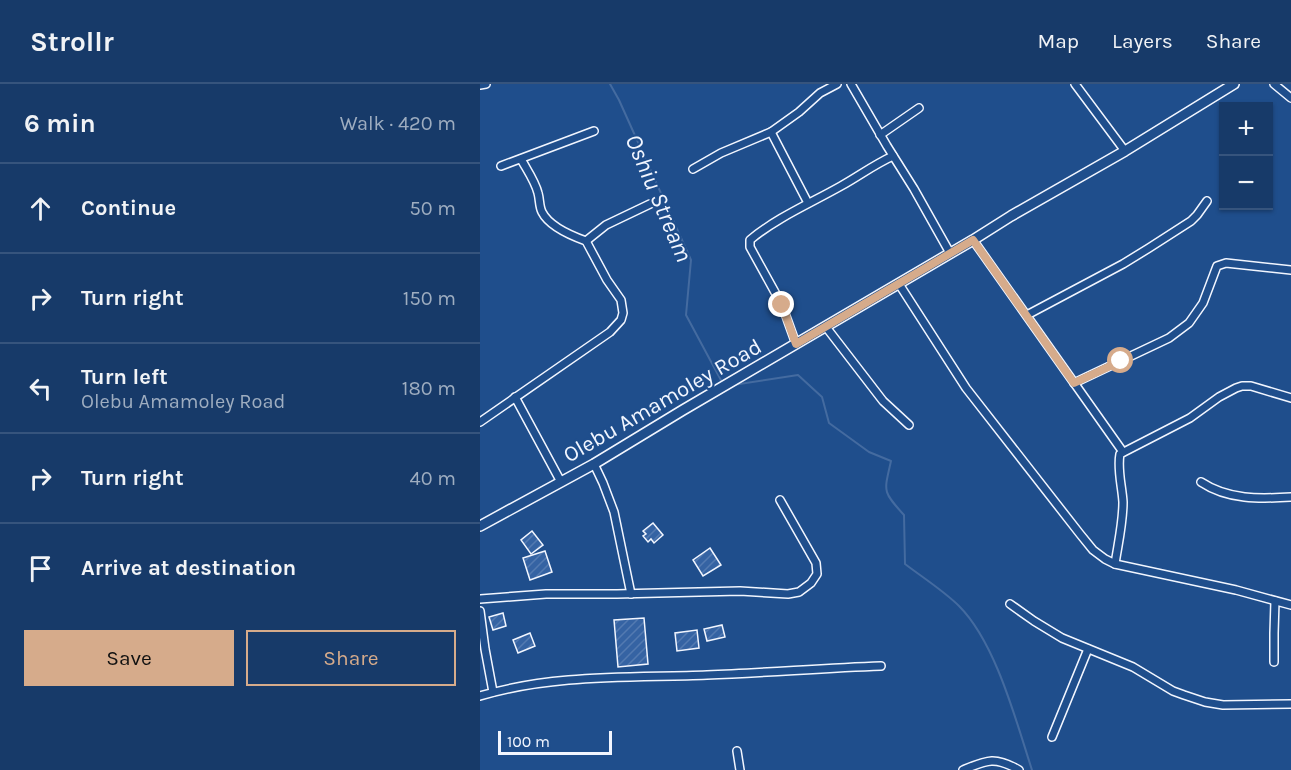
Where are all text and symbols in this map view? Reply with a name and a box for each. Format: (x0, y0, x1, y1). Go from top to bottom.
text: Strollr (30, 25, 114, 58)
text: Map (1037, 29, 1079, 53)
text: Layers (1112, 29, 1173, 53)
text: Share (1206, 29, 1261, 53)
map controls (1219, 102, 1273, 210)
button: + (1219, 102, 1273, 156)
text: 6 min (24, 108, 96, 139)
text: Walk · 420 m (340, 112, 456, 135)
water label: Oshiu Stream (620, 130, 698, 266)
button: − (1219, 156, 1273, 210)
icon: ahead (24, 192, 57, 225)
text: Continue (81, 195, 176, 221)
text: 50 m (409, 197, 456, 220)
icon: right (24, 282, 57, 315)
text: Turn right (81, 285, 184, 311)
text: 150 m (403, 287, 456, 310)
route end (768, 291, 794, 317)
street label: Olebu Amamoley Road (559, 333, 766, 468)
route start (1107, 347, 1133, 373)
text: Turn left (81, 364, 168, 390)
icon: left (24, 372, 57, 405)
text: 180 m (402, 377, 456, 400)
text: Olebu Amamoley Road (81, 390, 285, 413)
icon: right (24, 462, 57, 495)
text: Turn right (81, 465, 184, 491)
text: 40 m (410, 467, 456, 490)
icon: arrive (24, 552, 57, 585)
text: Arrive at destination (81, 555, 296, 581)
button: Save (24, 630, 234, 686)
button: Share (246, 630, 456, 686)
scale bar (498, 728, 612, 756)
text: 100 m (507, 732, 550, 751)

